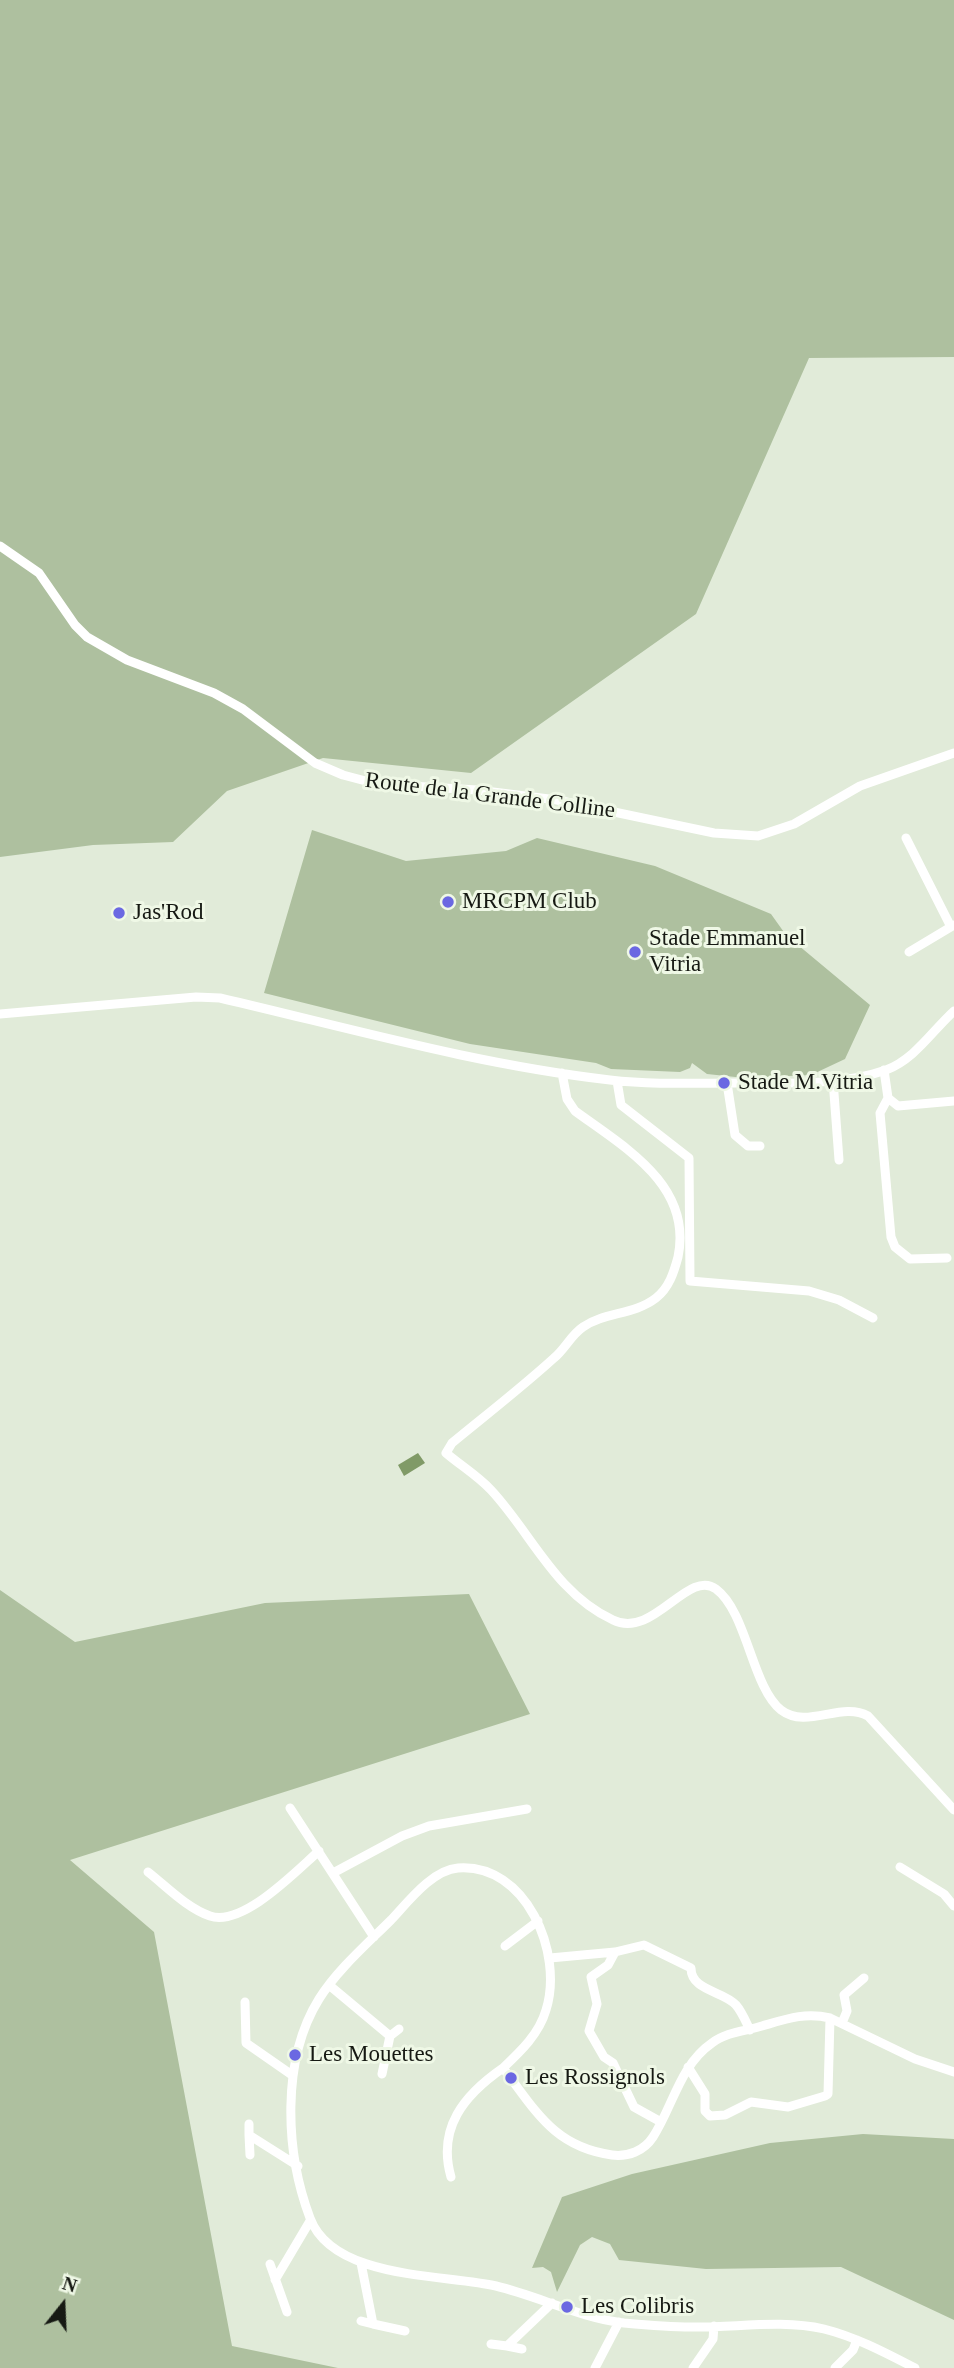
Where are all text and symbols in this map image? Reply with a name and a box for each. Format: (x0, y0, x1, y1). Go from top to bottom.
street label: Route de la Grande Colline (363, 767, 617, 825)
place label: MRCPM Club (462, 888, 597, 916)
marker: MRCPM Club (440, 894, 456, 910)
place label: Jas'Rod (133, 899, 204, 927)
marker: Jas'Rod (111, 905, 127, 921)
place label: Stade Emmanuel Vitria (649, 925, 805, 979)
marker: Stade Emmanuel Vitria (627, 944, 643, 960)
place label: Stade M.Vitria (738, 1069, 873, 1097)
marker: Stade M.Vitria (716, 1075, 732, 1091)
place label: Les Mouettes (309, 2041, 434, 2069)
marker: Les Mouettes (287, 2047, 303, 2063)
place label: Les Rossignols (525, 2064, 665, 2092)
marker: Les Rossignols (503, 2070, 519, 2086)
north arrow (28, 2270, 98, 2340)
text: N (60, 2272, 79, 2297)
place label: Les Colibris (581, 2293, 694, 2321)
marker: Les Colibris (559, 2299, 575, 2315)

